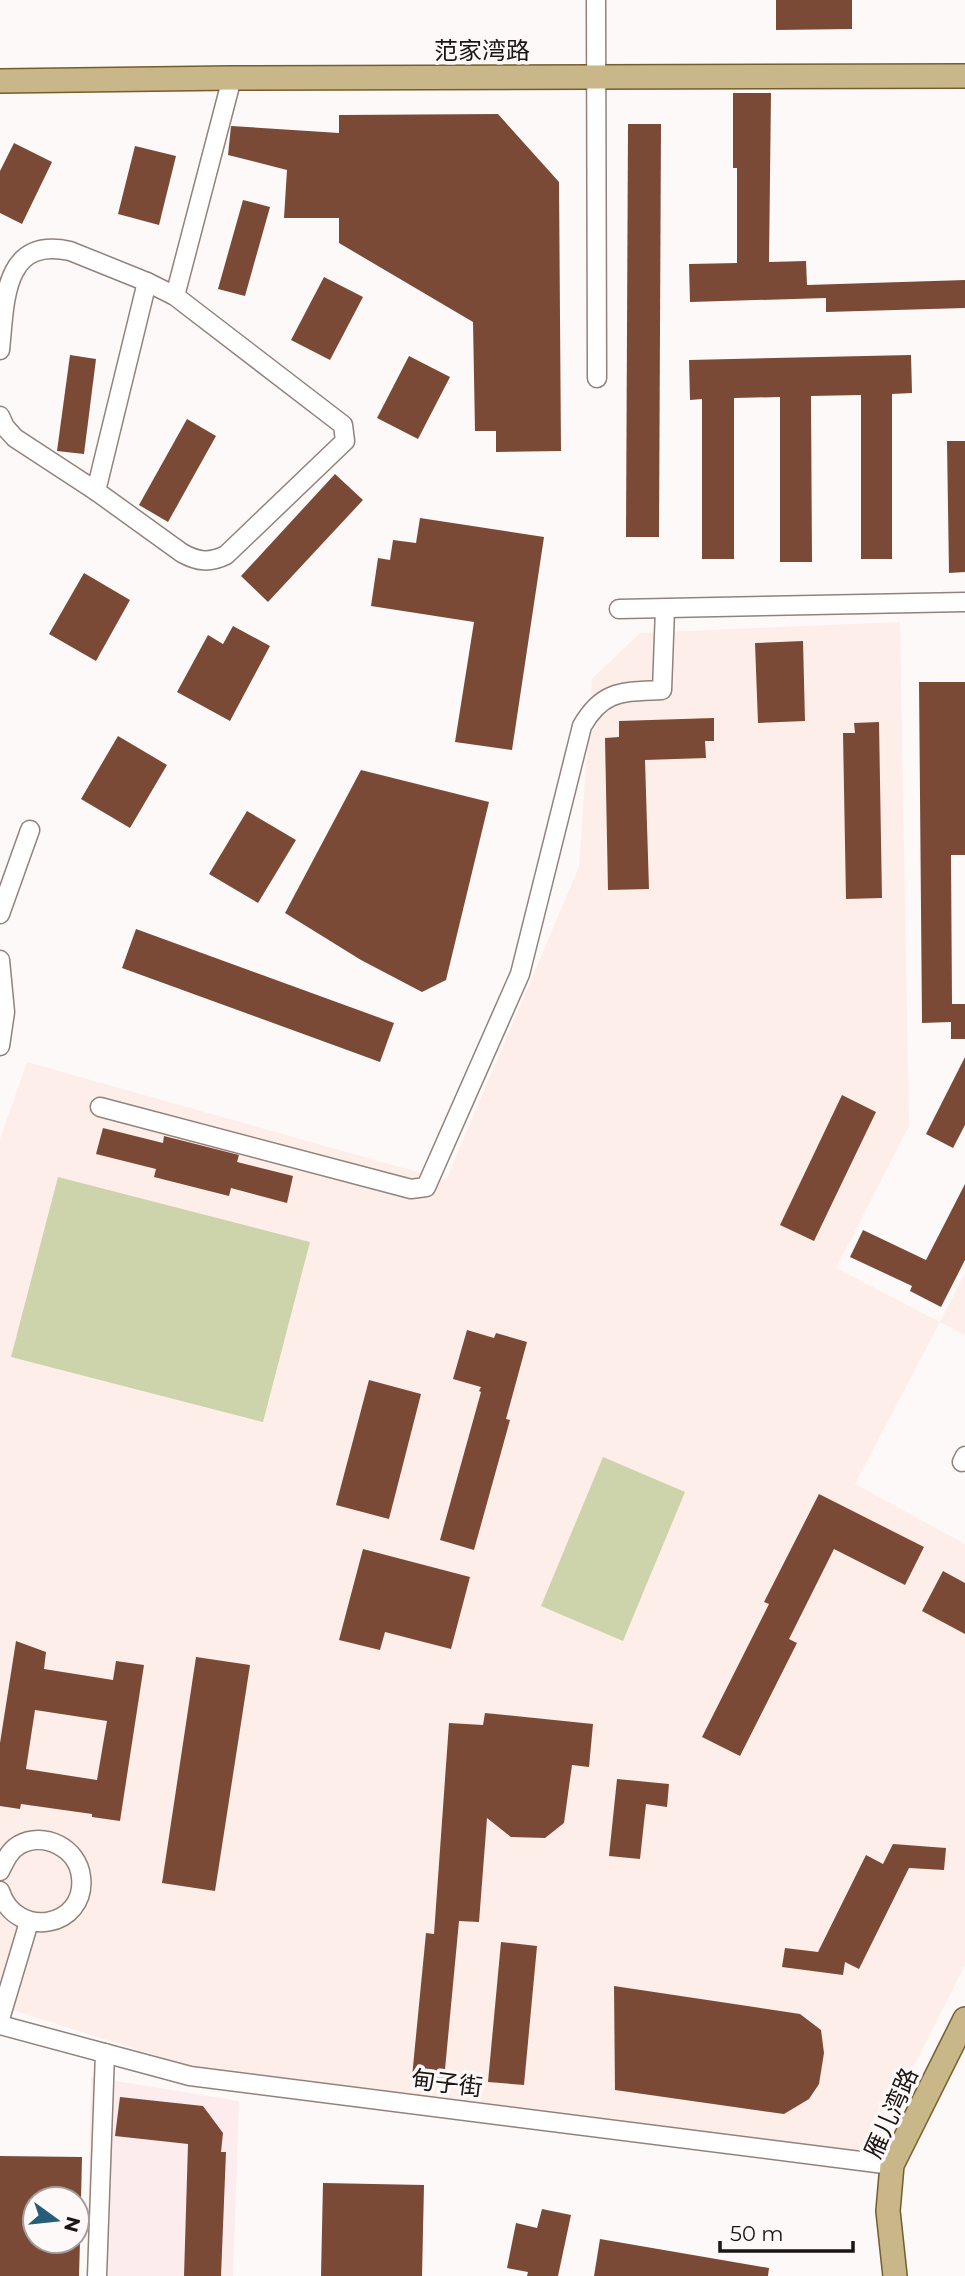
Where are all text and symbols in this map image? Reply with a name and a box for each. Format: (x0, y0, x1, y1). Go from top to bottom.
street label: 范家湾路 (434, 36, 530, 65)
street label: 雁儿湾路 (858, 2063, 924, 2163)
street label: 甸子街 (410, 2064, 484, 2102)
north arrow (21, 2185, 91, 2255)
scale bar (720, 2210, 853, 2254)
text: N (59, 2214, 85, 2235)
text: 50 m (730, 2221, 784, 2246)

